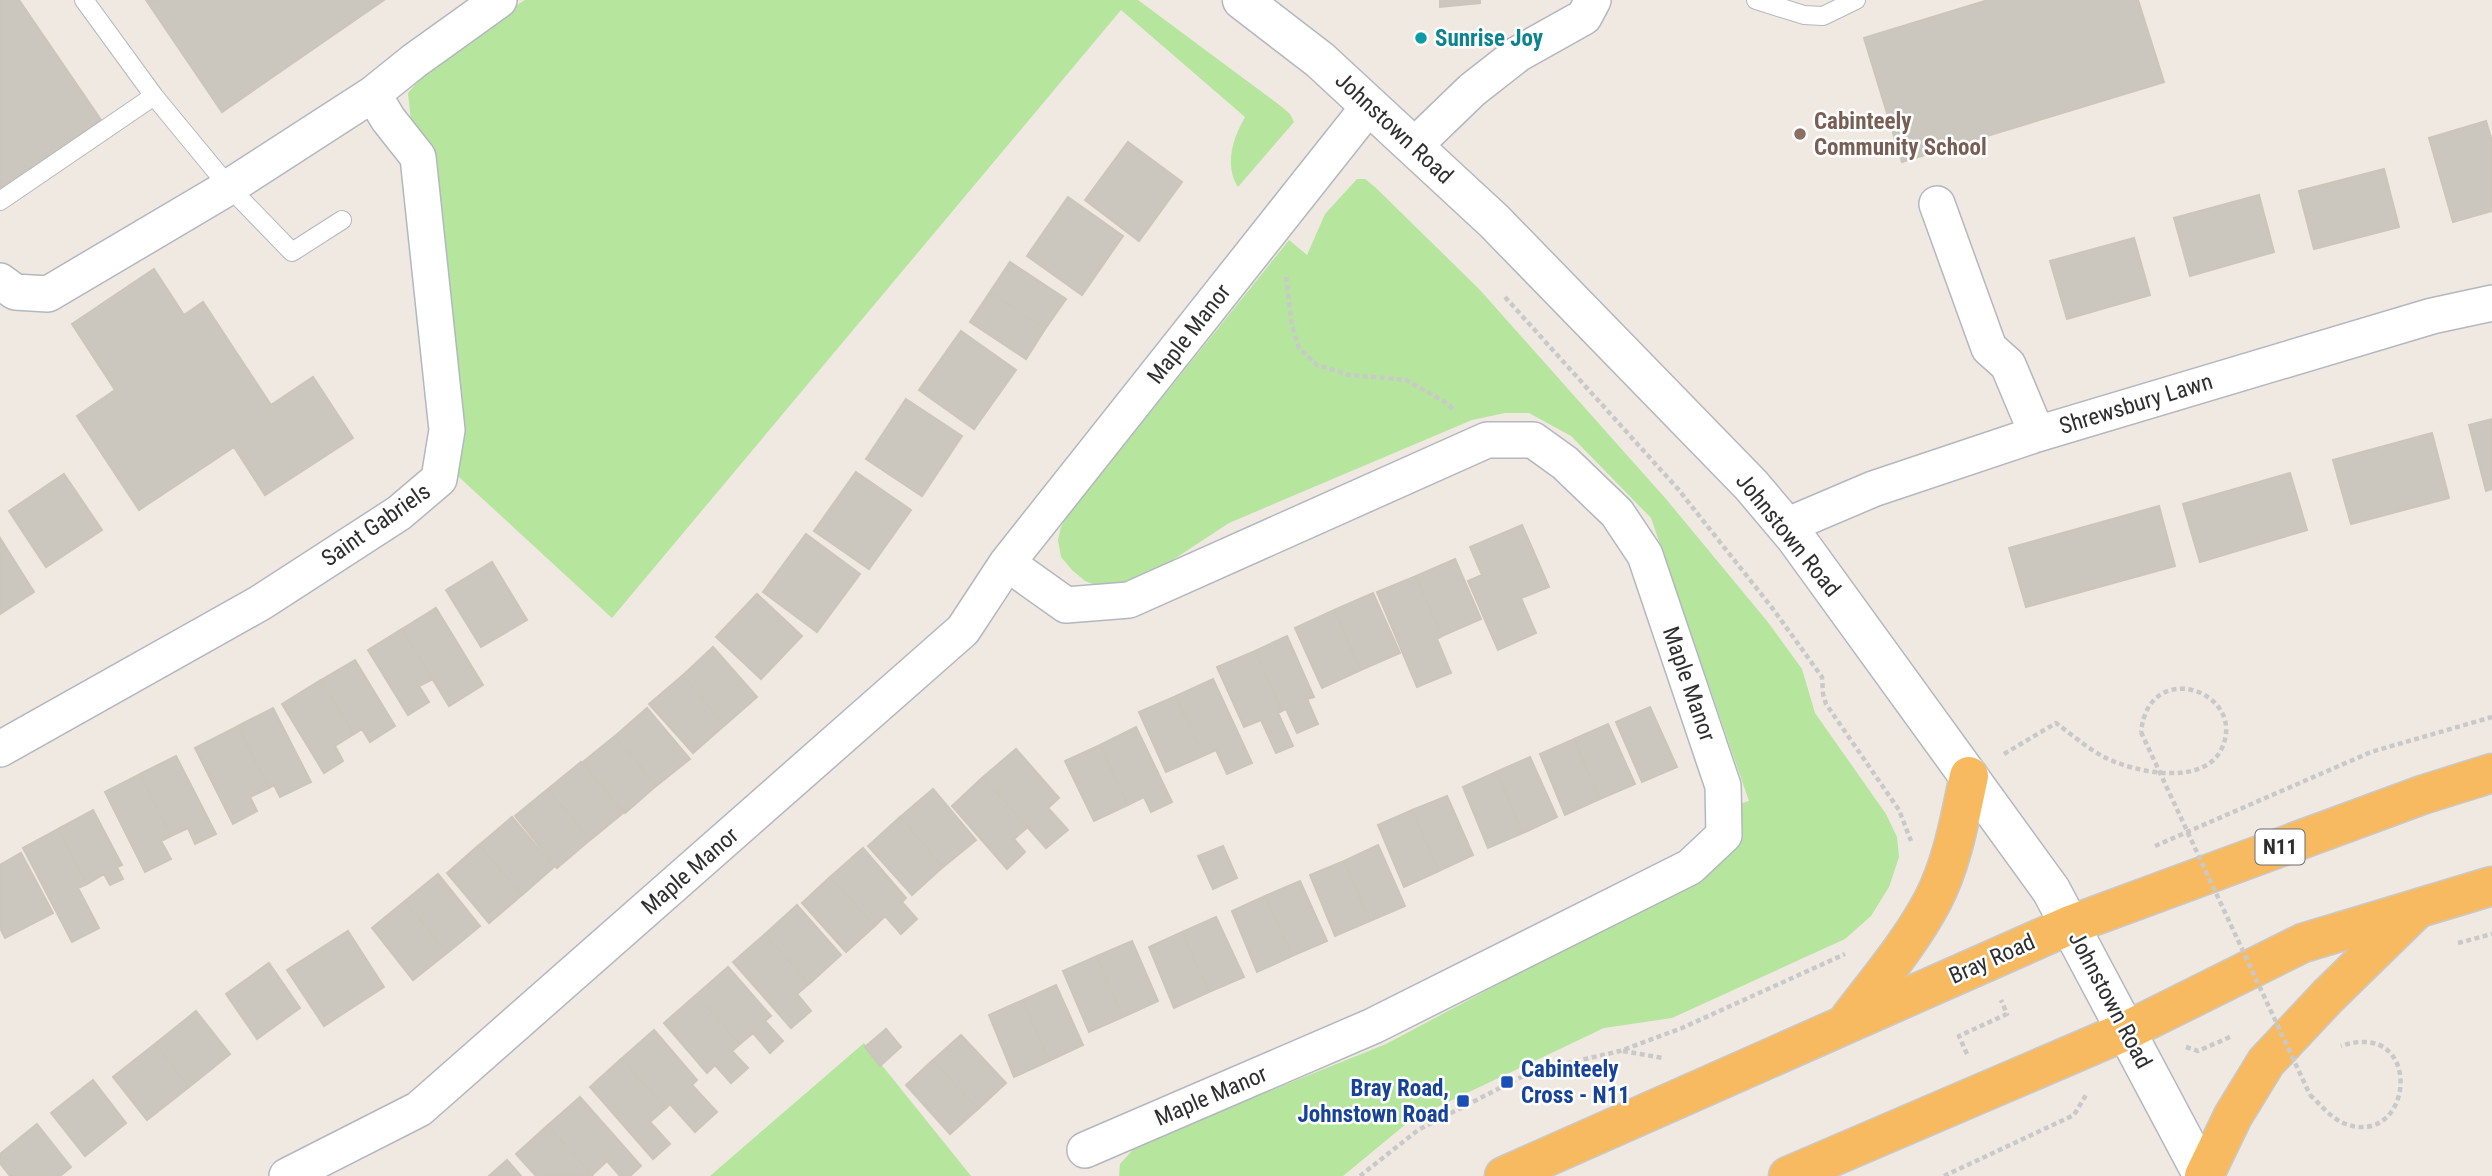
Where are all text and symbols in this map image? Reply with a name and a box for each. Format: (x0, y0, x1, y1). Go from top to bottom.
place label: Sunrise Joy (1435, 25, 1544, 52)
marker: Sunrise Joy (1413, 30, 1429, 46)
street label: Johnstown Road (1330, 67, 1458, 189)
place label: Cabinteely Community School (1814, 108, 1987, 161)
marker: Cabinteely Community School (1792, 126, 1808, 142)
street label: Maple Manor (1142, 279, 1236, 389)
street label: Shrewsbury Lawn (2056, 368, 2216, 440)
street label: Johnstown Road (1730, 468, 1846, 602)
street label: Saint Gabriels (317, 478, 435, 572)
street label: Maple Manor (1657, 623, 1721, 745)
street label: Maple Manor (636, 822, 744, 920)
road number: N11 (2256, 830, 2304, 864)
street label: Johnstown Road (2063, 927, 2157, 1073)
street label: Bray Road (1945, 928, 2039, 990)
place label: Cabinteely Cross - N11 (1521, 1056, 1630, 1109)
street label: Maple Manor (1151, 1060, 1271, 1132)
marker: Cabinteely Cross - N11 (1499, 1074, 1515, 1090)
place label: Bray Road, Johnstown Road (1297, 1075, 1449, 1128)
marker: Bray Road, Johnstown Road (1455, 1093, 1471, 1109)

